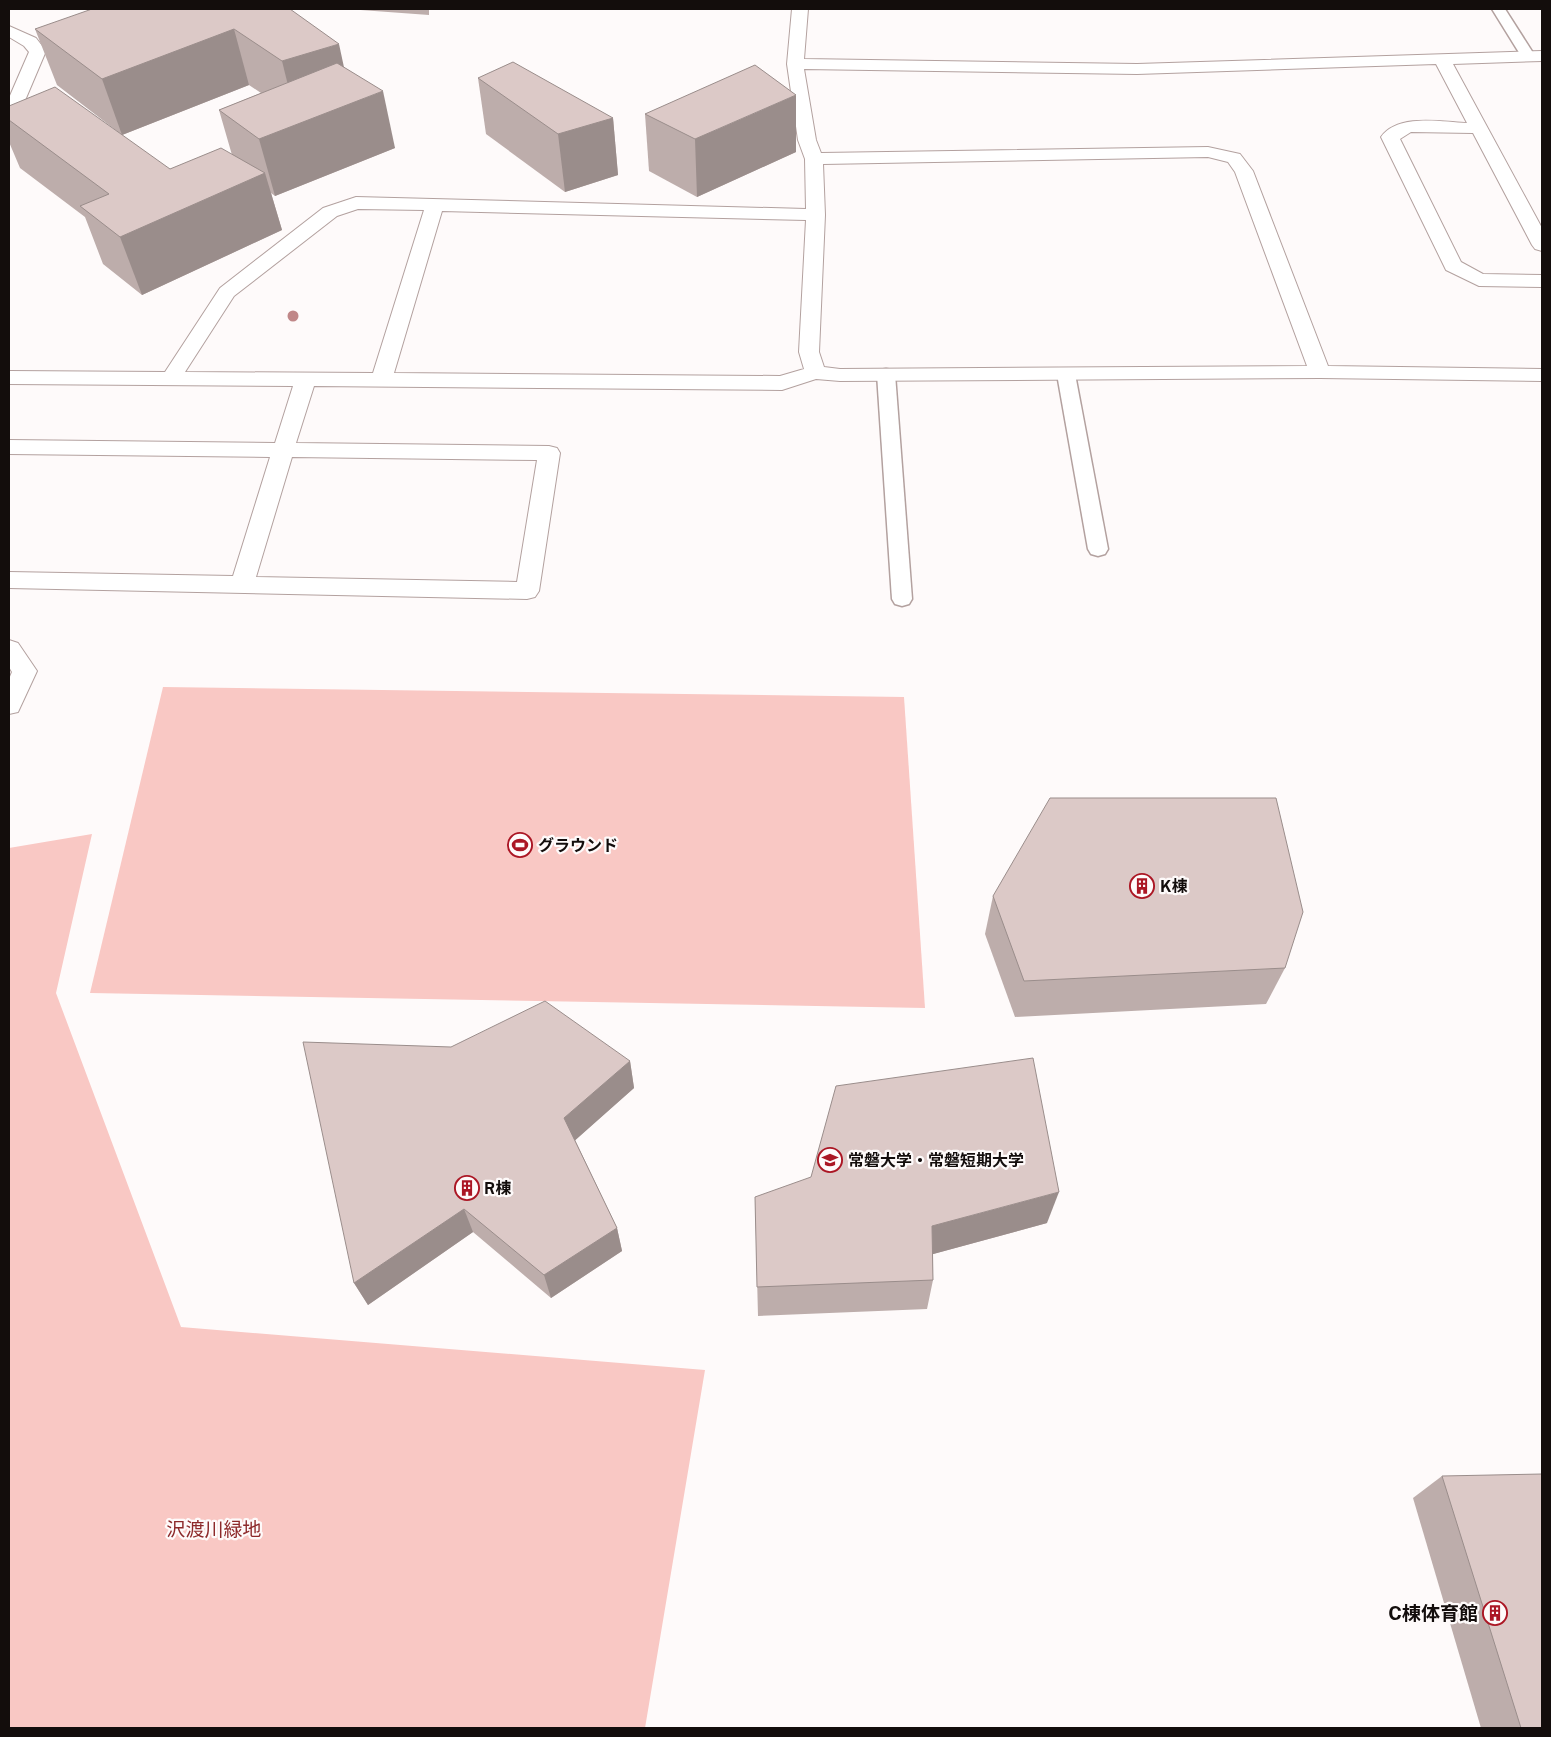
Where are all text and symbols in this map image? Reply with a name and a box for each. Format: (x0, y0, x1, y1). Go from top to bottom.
sports icon: グラウンド (507, 832, 533, 858)
place label: グラウンド (538, 836, 618, 855)
building icon: K棟 (1129, 873, 1155, 899)
place label: K棟 (1160, 877, 1187, 896)
school or university icon: 常磐大学・常磐短期大学 (817, 1147, 843, 1173)
place label: 常磐大学・常磐短期大学 (848, 1151, 1024, 1170)
building icon: R棟 (454, 1175, 480, 1201)
place label: R棟 (484, 1179, 511, 1198)
park label: 沢渡川緑地 (166, 1518, 262, 1540)
building icon: C棟体育館 (1482, 1600, 1508, 1626)
place label: C棟体育館 (1388, 1602, 1478, 1624)

